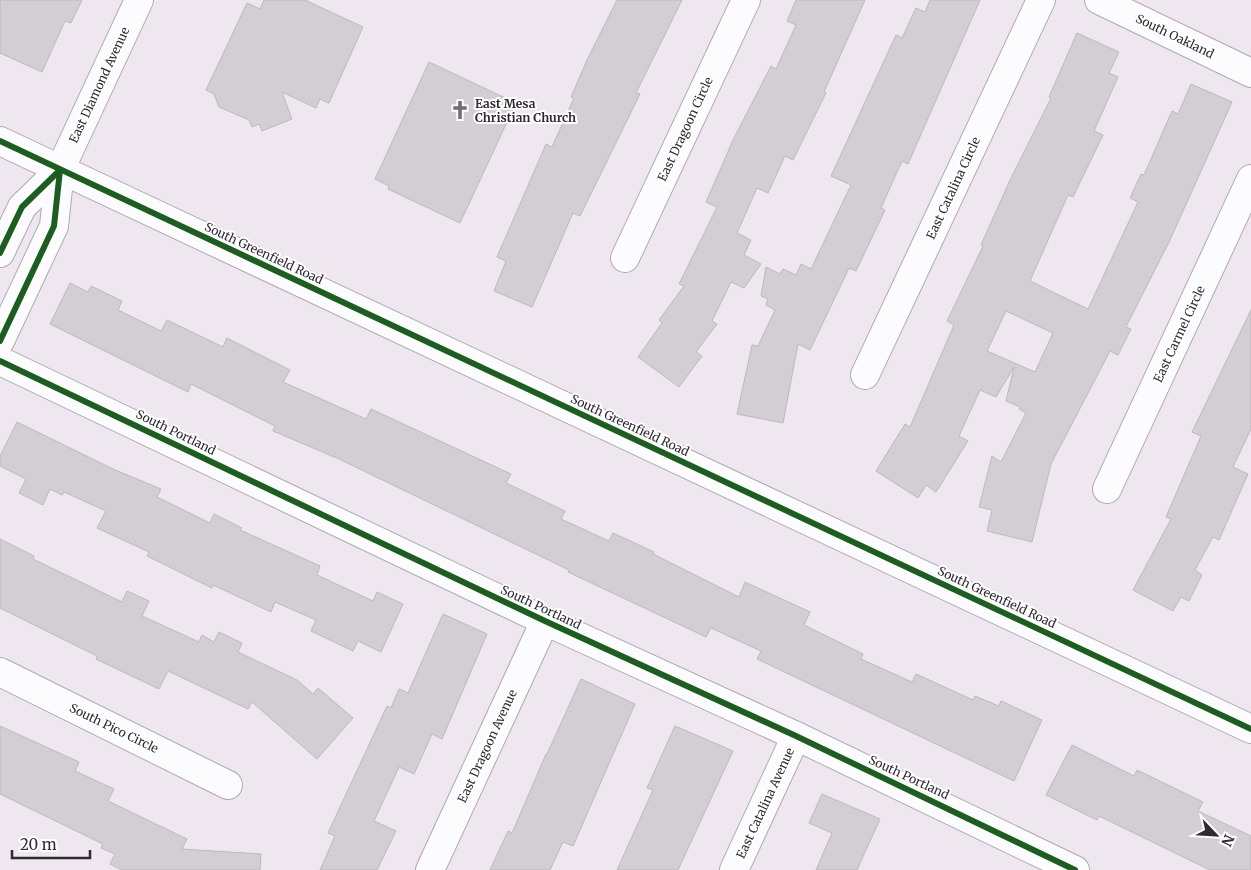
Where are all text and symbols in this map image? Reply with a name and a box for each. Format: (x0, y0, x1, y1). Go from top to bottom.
street label: South Oakland (1133, 11, 1217, 61)
street label: East Diamond Avenue (66, 25, 132, 145)
street label: East Dragoon Circle (654, 74, 716, 184)
place label: East Mesa Christian Church (475, 96, 576, 125)
church icon: East Mesa Christian Church (449, 99, 471, 121)
street label: East Catalina Circle (923, 135, 983, 241)
street label: South Greenfield Road (202, 219, 326, 287)
street label: East Carmel Circle (1150, 283, 1208, 385)
street label: South Greenfield Road (568, 391, 692, 459)
street label: South Portland (134, 406, 218, 458)
street label: South Greenfield Road (935, 563, 1059, 631)
street label: South Portland (498, 582, 584, 632)
street label: East Dragoon Avenue (454, 687, 520, 805)
street label: South Pico Circle (67, 700, 161, 756)
street label: East Catalina Avenue (733, 745, 797, 861)
street label: South Portland (866, 752, 952, 802)
north arrow (1191, 810, 1241, 860)
scale bar (12, 828, 90, 860)
text: N (1217, 832, 1238, 849)
text: 20 m (20, 835, 57, 854)

